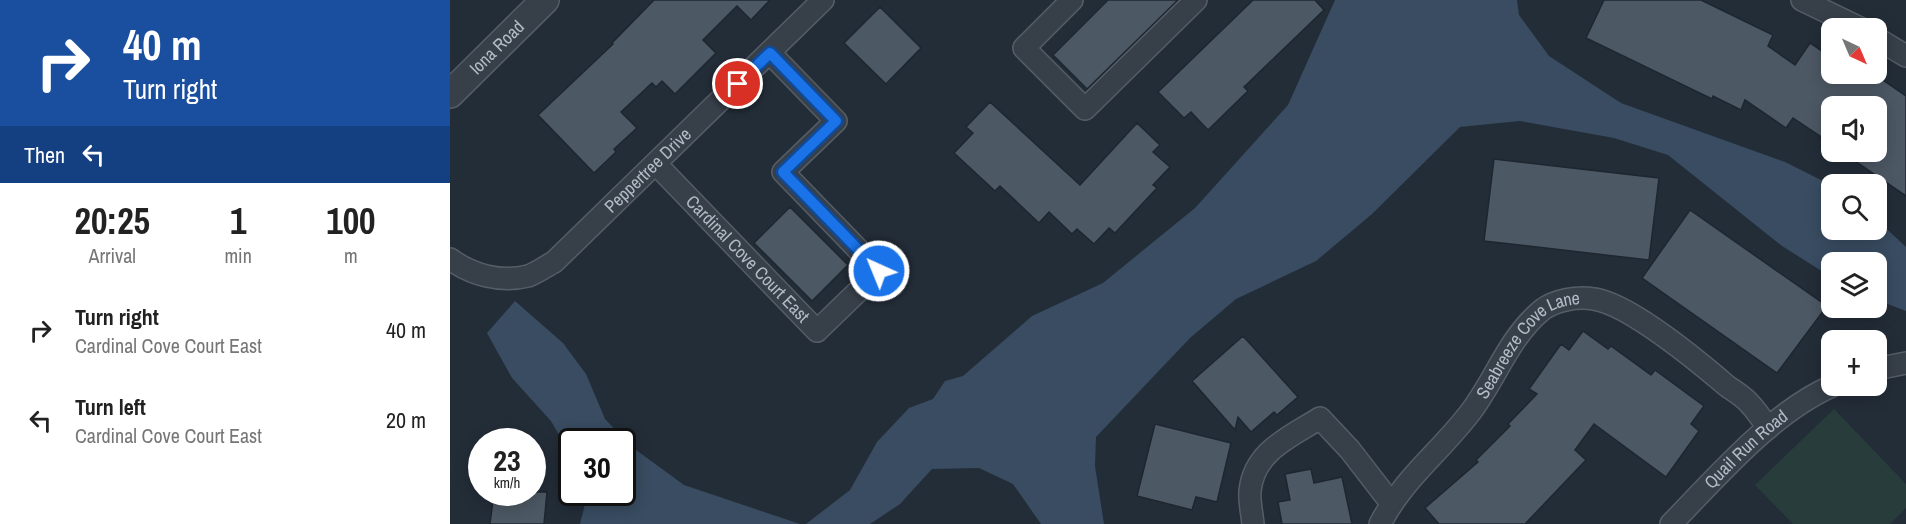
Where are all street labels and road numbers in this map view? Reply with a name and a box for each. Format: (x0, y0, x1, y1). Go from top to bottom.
street label: Iona Road (464, 14, 530, 80)
street label: Peppertree Drive (598, 122, 697, 218)
street label: Cardinal Cove Court East (681, 189, 815, 328)
street label: Seabreeze Cove Lane (1470, 285, 1581, 403)
street label: Quail Run Road (1698, 404, 1793, 494)

